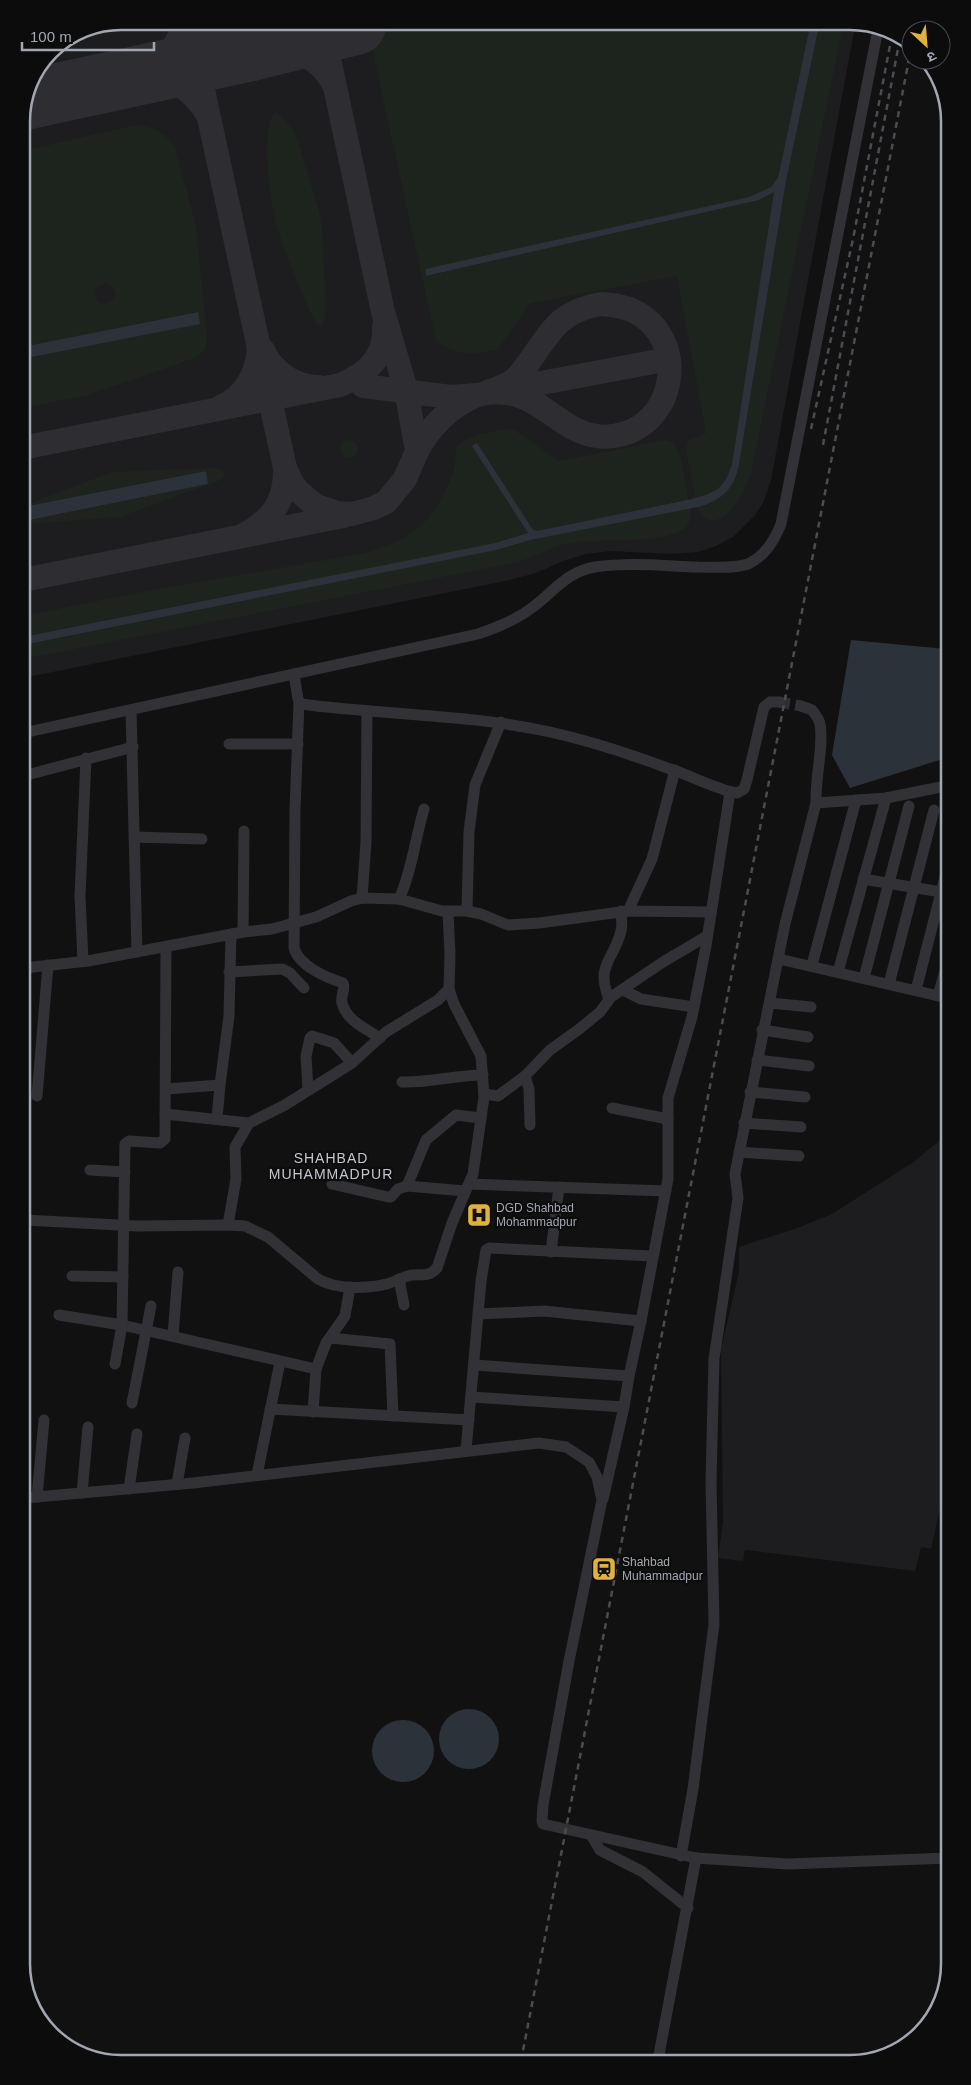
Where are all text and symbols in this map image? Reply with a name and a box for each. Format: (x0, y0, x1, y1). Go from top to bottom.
scale bar (22, 20, 155, 52)
north arrow (901, 20, 951, 70)
text: 100 m (30, 28, 72, 45)
text: उ (924, 48, 939, 66)
district label: SHAHBAD MUHAMMADPUR (269, 1150, 393, 1182)
place label: DGD Shahbad Mohammadpur (496, 1201, 577, 1229)
hospital icon: DGD Shahbad Mohammadpur (466, 1202, 492, 1228)
place label: Shahbad Muhammadpur (622, 1555, 703, 1583)
station icon: Shahbad Muhammadpur (591, 1556, 617, 1582)

